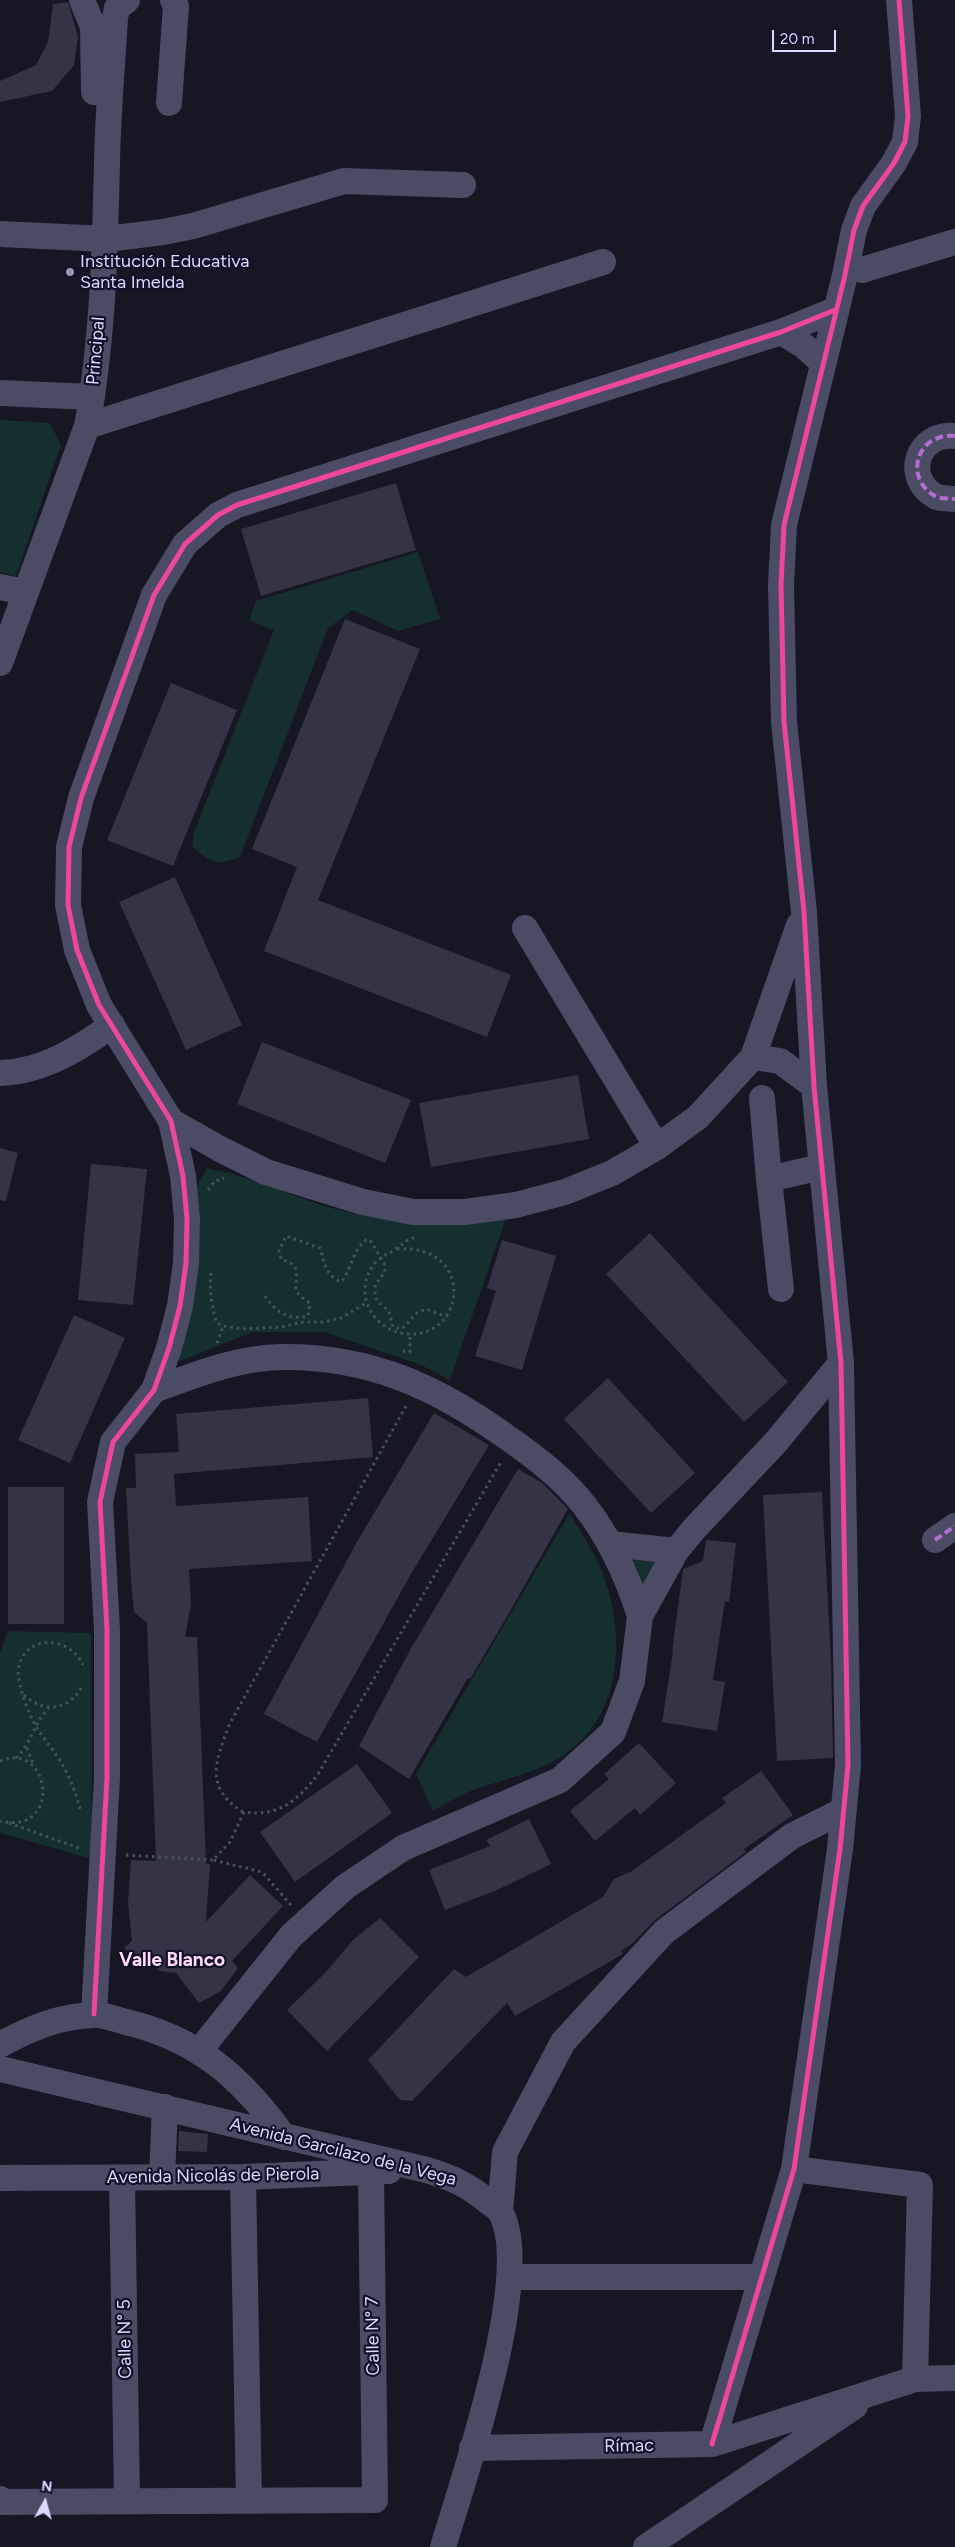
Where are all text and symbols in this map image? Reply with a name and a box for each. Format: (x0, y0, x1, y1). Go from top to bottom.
scale bar (775, 20, 839, 52)
text: 20 m (780, 30, 814, 48)
place label: Institución Educativa Santa Imelda (80, 251, 249, 294)
marker: Institución Educativa Santa Imelda (64, 266, 76, 278)
street label: Principal (82, 316, 110, 386)
district label: Valle Blanco (119, 1949, 225, 1971)
street label: Avenida Garcilazo de la Vega (227, 2113, 459, 2191)
street label: Avenida Nicolás de Pierola (107, 2163, 319, 2189)
street label: Calle N° 7 (362, 2296, 384, 2376)
street label: Calle N° 5 (114, 2299, 136, 2379)
street label: Rímac (604, 2435, 654, 2457)
north arrow (20, 2477, 70, 2527)
text: N (40, 2478, 53, 2496)

